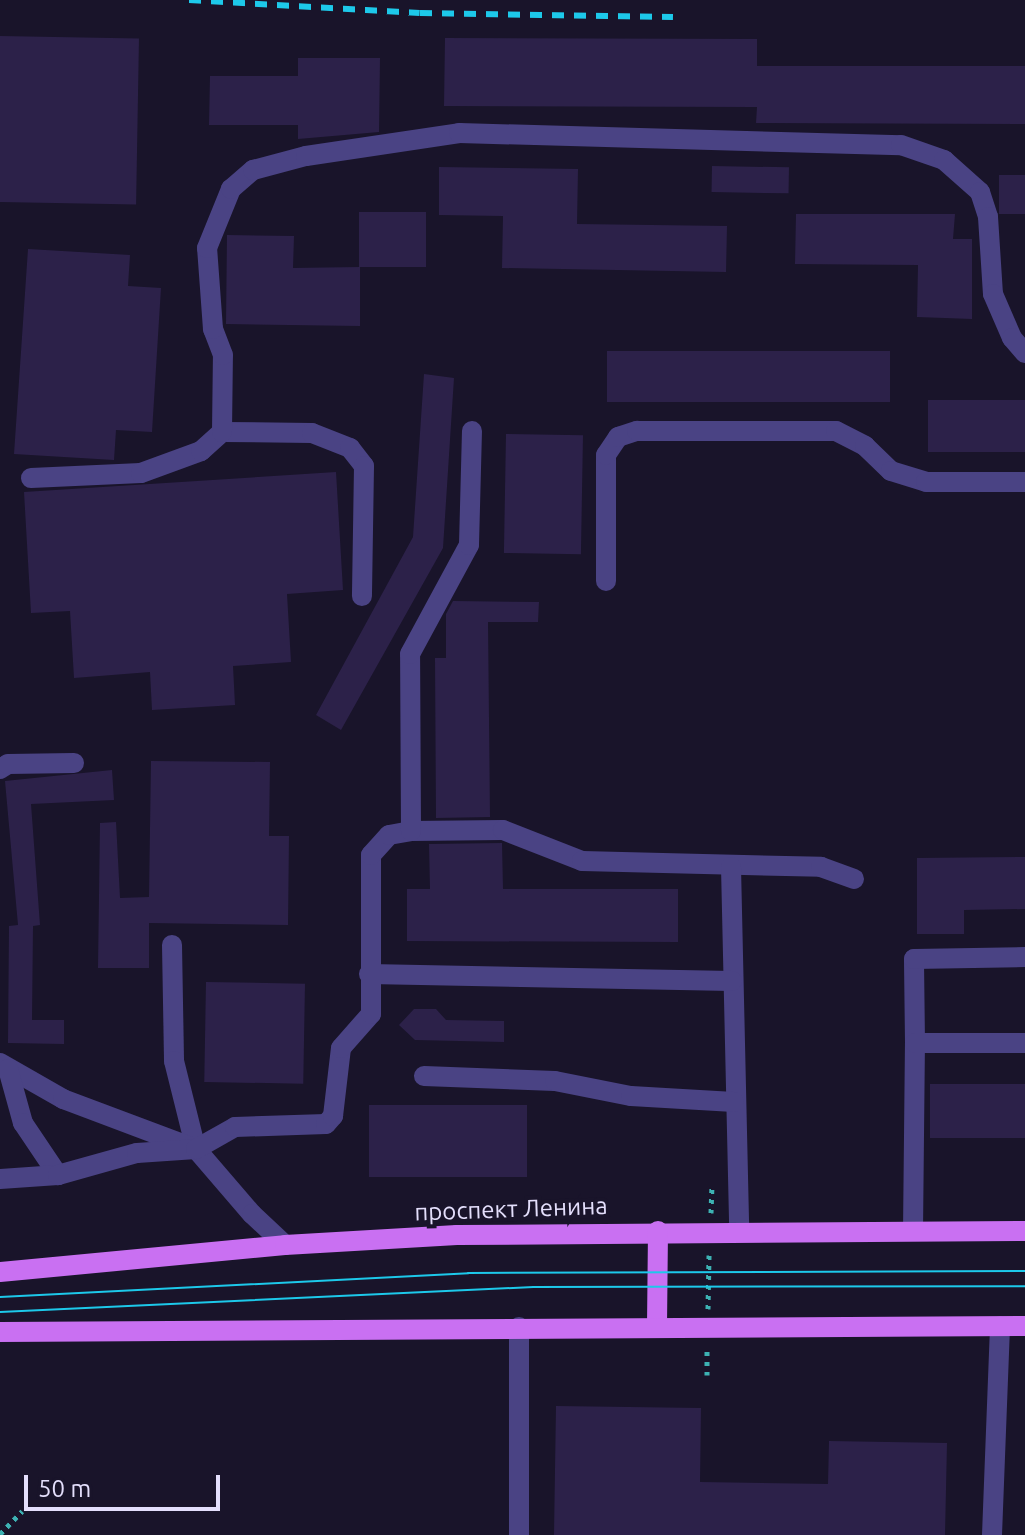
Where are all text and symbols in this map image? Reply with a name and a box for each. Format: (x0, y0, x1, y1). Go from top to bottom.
street label: проспект Ленина (414, 1191, 608, 1227)
scale bar (28, 1459, 224, 1509)
text: 50 m (38, 1475, 91, 1502)

